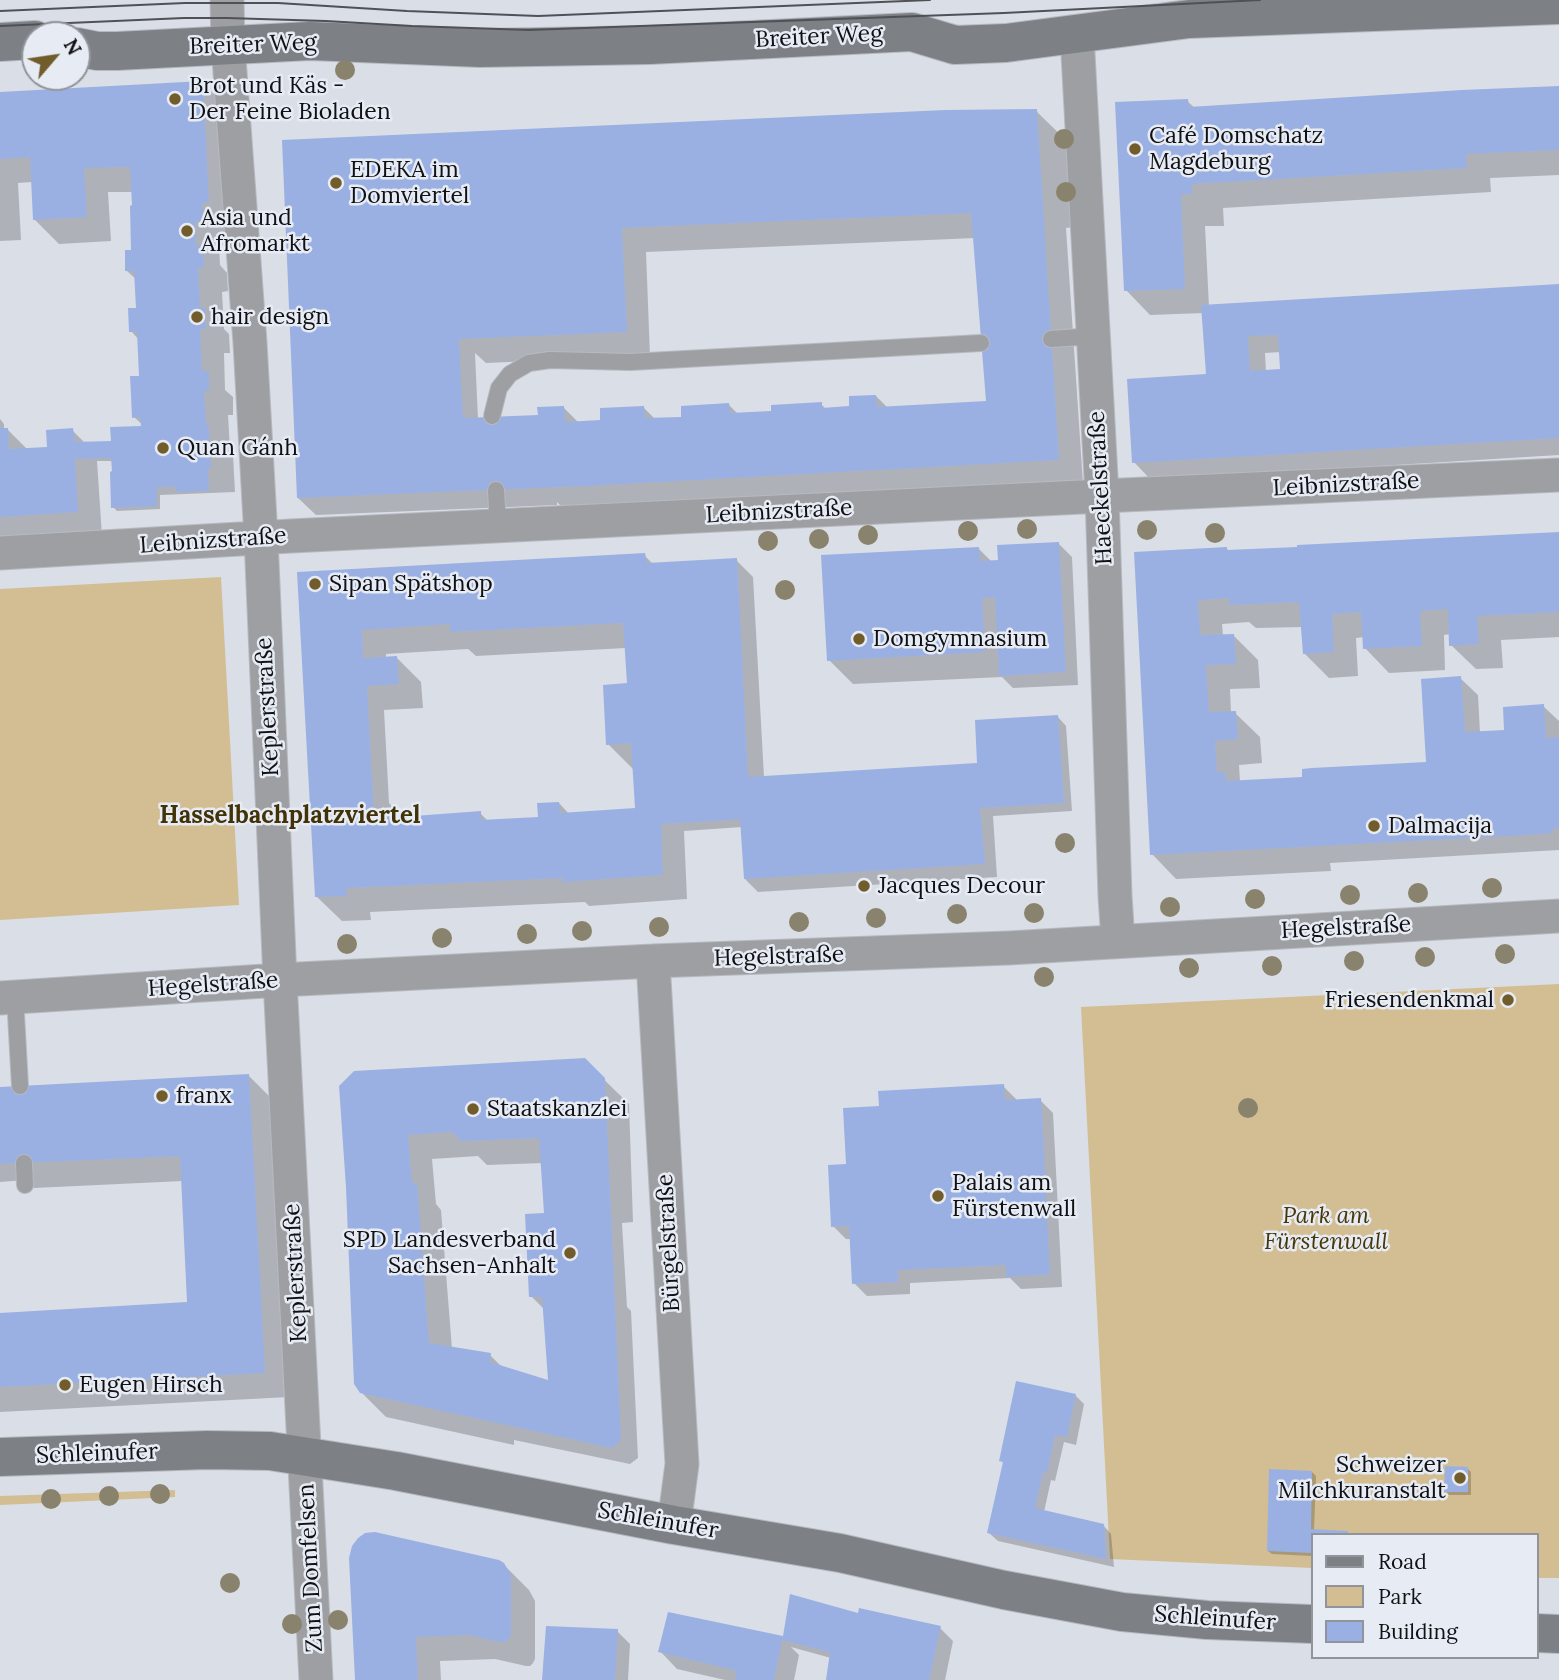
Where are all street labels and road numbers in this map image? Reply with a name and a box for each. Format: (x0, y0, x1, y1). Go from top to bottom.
street label: Breiter Weg (754, 20, 884, 54)
street label: Breiter Weg (189, 29, 317, 61)
street label: Haeckelstraße (1083, 410, 1119, 566)
street label: Leibnizstraße (1272, 467, 1420, 503)
street label: Leibnizstraße (705, 494, 853, 530)
street label: Leibnizstraße (139, 522, 287, 560)
street label: Keplerstraße (251, 637, 285, 777)
street label: Hegelstraße (1280, 911, 1412, 945)
street label: Hegelstraße (713, 941, 845, 973)
street label: Hegelstraße (147, 967, 279, 1003)
street label: Bürgelstraße (652, 1173, 686, 1313)
street label: Keplerstraße (279, 1203, 313, 1343)
street label: Schleinufer (36, 1438, 158, 1470)
street label: Zum Domfelsen (293, 1483, 329, 1653)
street label: Schleinufer (596, 1497, 720, 1545)
street label: Schleinufer (1153, 1601, 1277, 1637)

